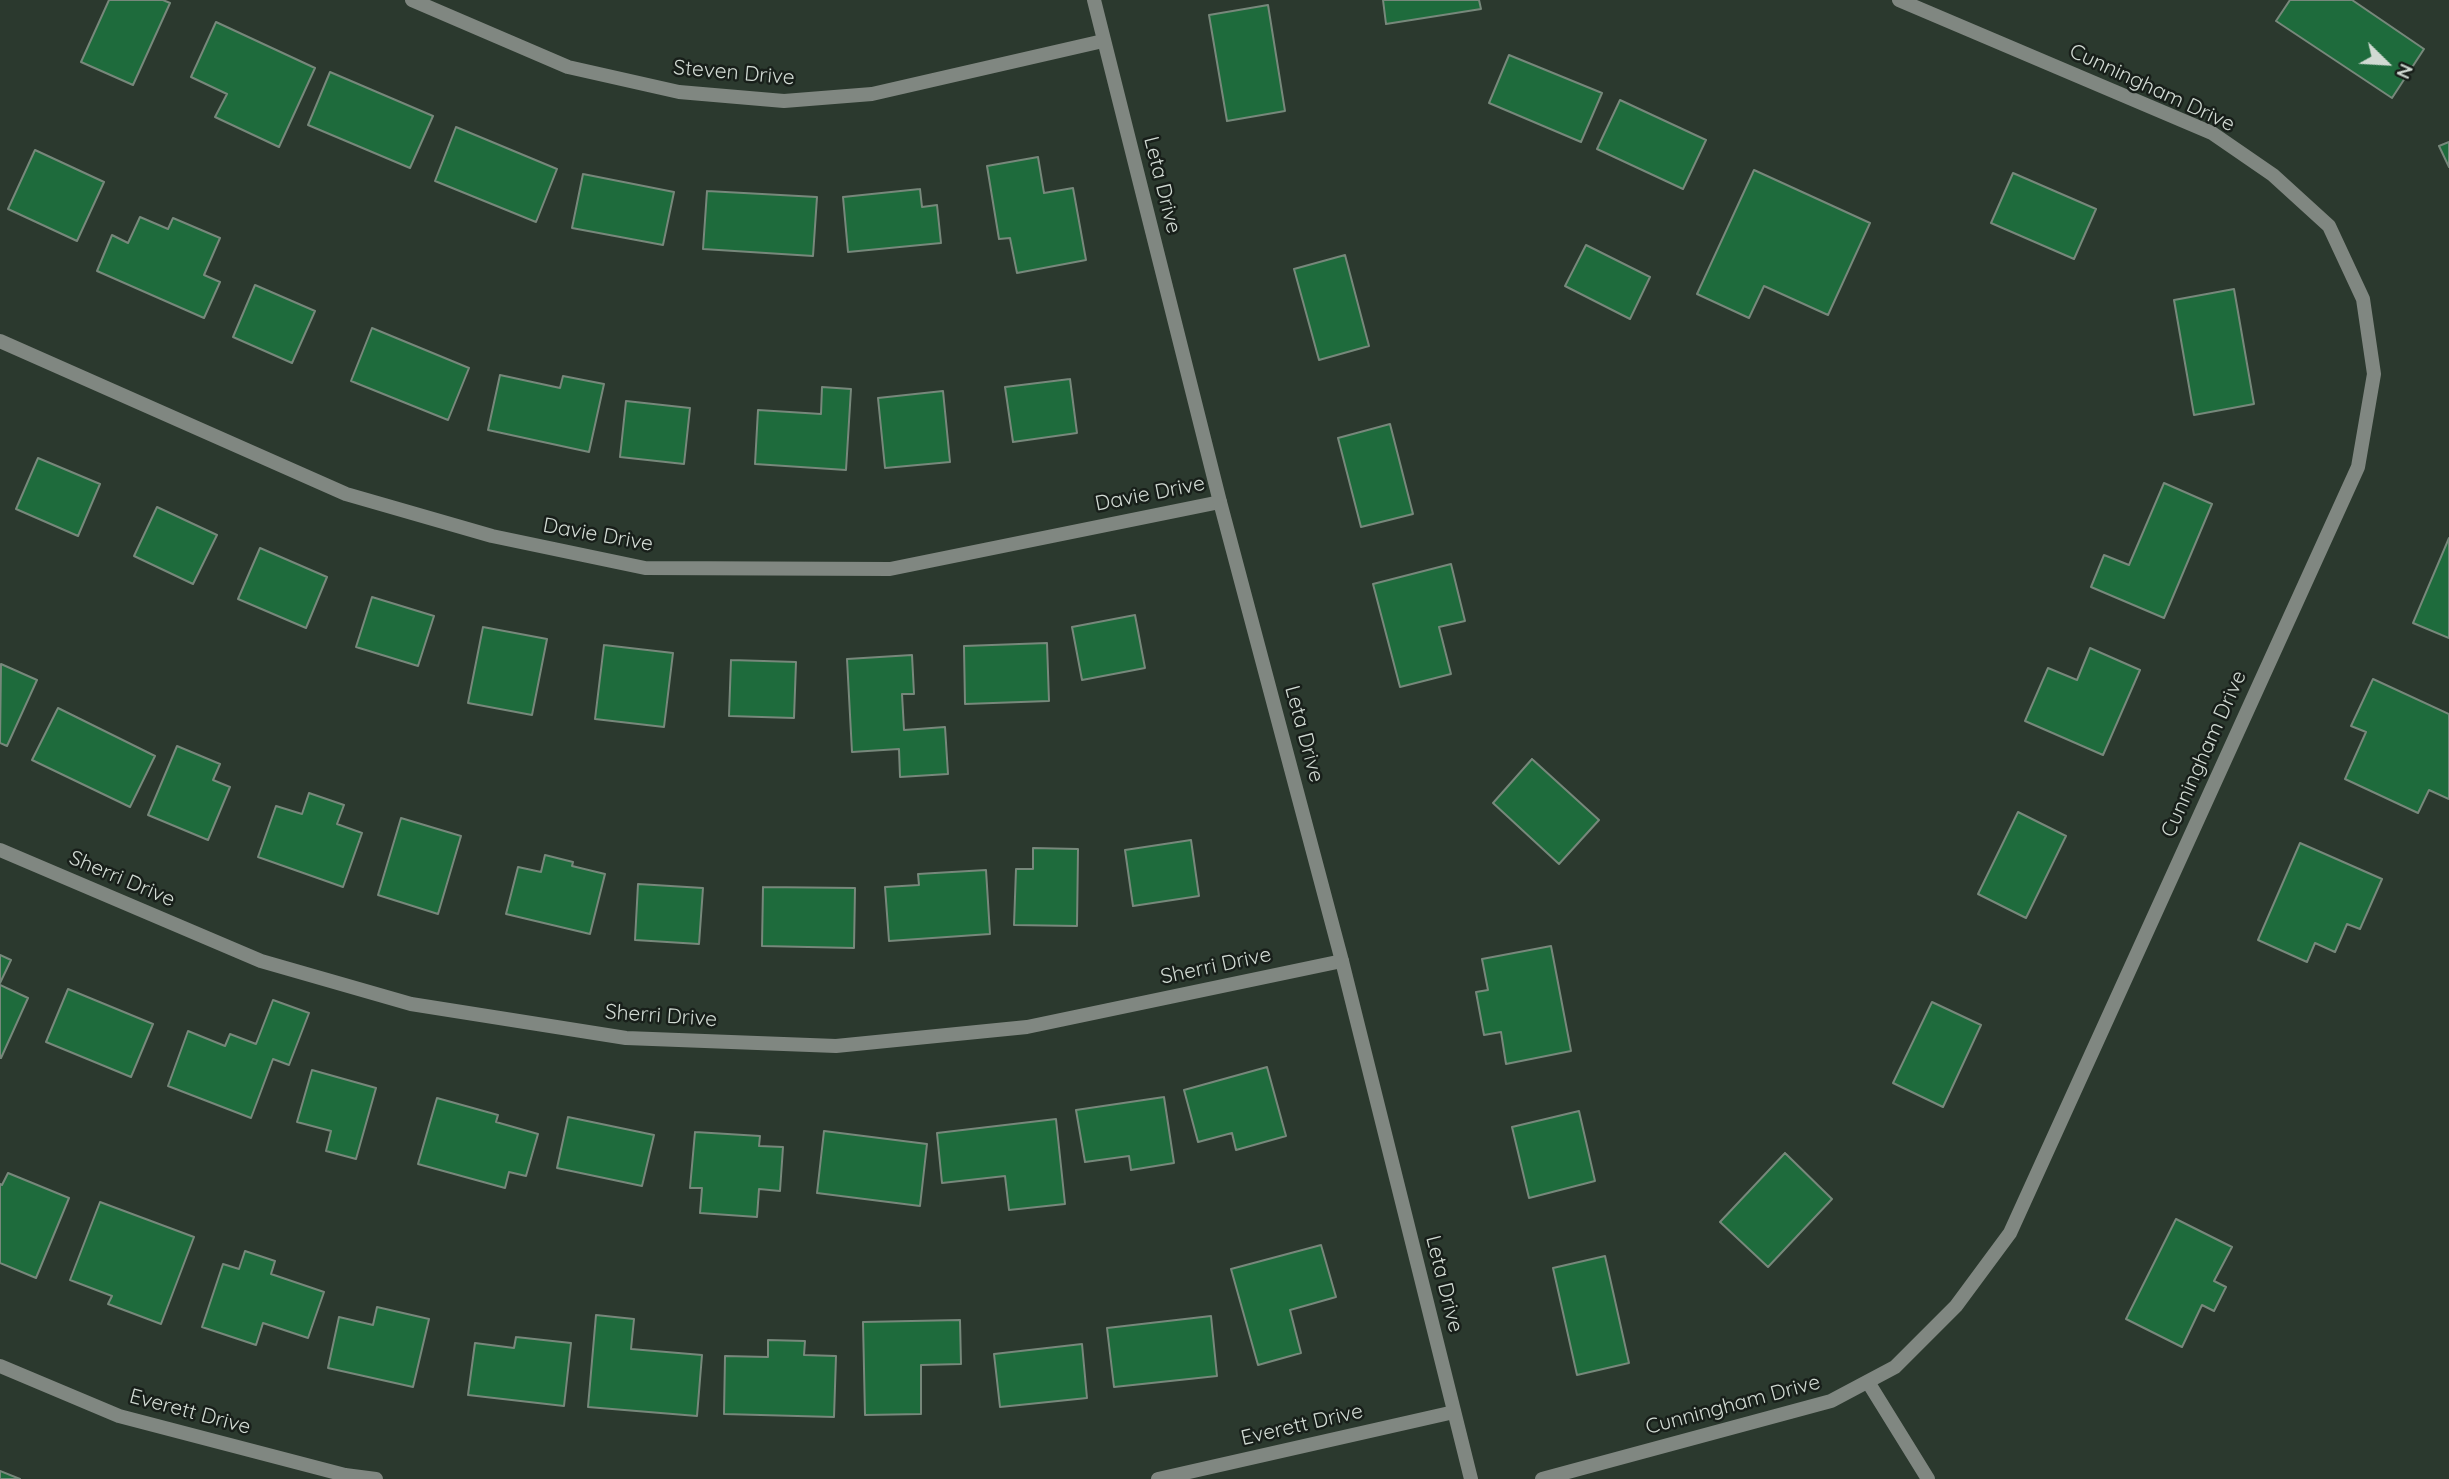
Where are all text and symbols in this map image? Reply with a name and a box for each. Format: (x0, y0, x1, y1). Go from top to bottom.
north arrow (2351, 28, 2421, 98)
street label: Cunningham Drive (2065, 39, 2239, 137)
street label: Steven Drive (672, 55, 796, 91)
text: N (2391, 60, 2419, 83)
street label: Leta Drive (1138, 134, 1186, 236)
street label: Davie Drive (1093, 471, 1207, 517)
street label: Davie Drive (541, 513, 655, 557)
street label: Cunningham Drive (2156, 667, 2252, 841)
street label: Leta Drive (1279, 683, 1329, 785)
street label: Sherri Drive (65, 845, 179, 913)
street label: Sherri Drive (1158, 942, 1274, 990)
street label: Sherri Drive (604, 1000, 718, 1032)
street label: Leta Drive (1420, 1233, 1468, 1335)
street label: Cunningham Drive (1643, 1370, 1823, 1440)
street label: Everett Drive (127, 1384, 253, 1440)
street label: Everett Drive (1239, 1399, 1365, 1451)

